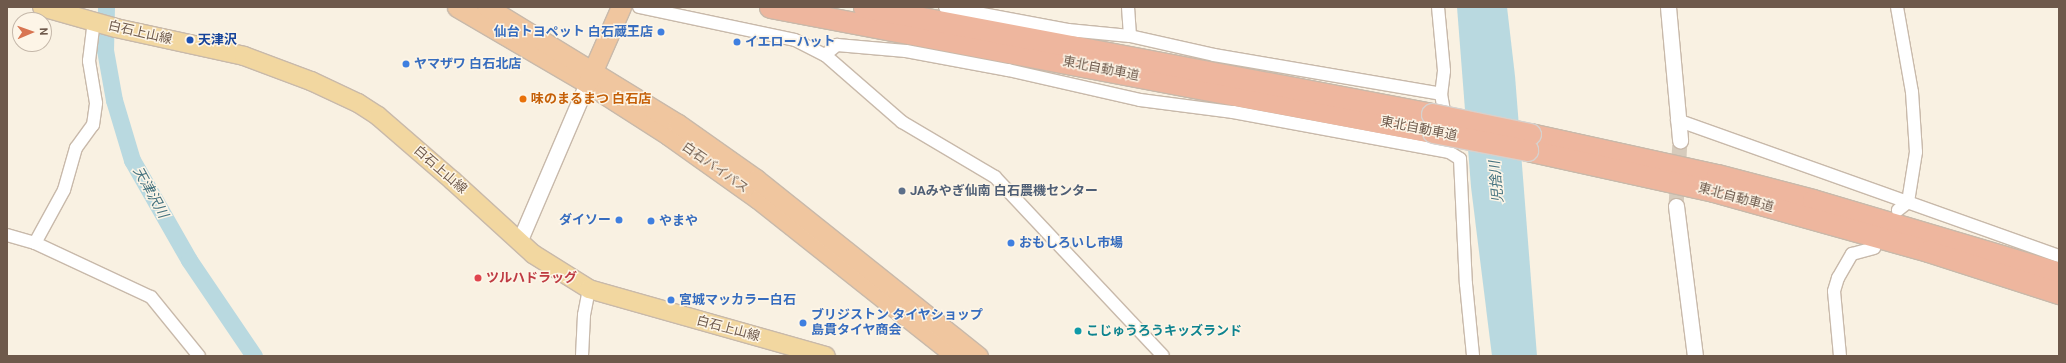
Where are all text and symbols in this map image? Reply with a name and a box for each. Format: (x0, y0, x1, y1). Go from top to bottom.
north arrow (12, 12, 52, 52)
street label: 白石上山線 (107, 18, 173, 48)
place label: 仙台トヨペット 白石蔵王店 (494, 24, 653, 40)
text: N (37, 27, 50, 36)
marker: 仙台トヨペット 白石蔵王店 (656, 27, 666, 37)
place label: 天津沢 (198, 32, 237, 48)
place label: イエローハット (745, 34, 836, 50)
marker: 天津沢 (185, 35, 195, 45)
marker: イエローハット (732, 37, 742, 47)
street label: 東北自動車道 (1061, 54, 1141, 84)
place label: ヤマザワ 白石北店 (414, 56, 521, 72)
marker: ヤマザワ 白石北店 (401, 59, 411, 69)
place label: 味のまるまつ 白石店 (531, 91, 651, 107)
marker: 味のまるまつ 白石店 (518, 94, 528, 104)
street label: 東北自動車道 (1379, 114, 1459, 144)
street label: 白石バイパス (679, 139, 751, 197)
street label: 白石上山線 (410, 143, 470, 197)
water label: 児捨川 (1486, 160, 1506, 204)
water label: 天津沢川 (130, 163, 172, 221)
street label: 東北自動車道 (1696, 180, 1776, 216)
place label: JAみやぎ仙南 白石農機センター (910, 183, 1098, 199)
marker: JAみやぎ仙南 白石農機センター (897, 186, 907, 196)
place label: ダイソー (559, 212, 611, 228)
place label: やまや (659, 213, 698, 229)
marker: ダイソー (614, 215, 624, 225)
marker: やまや (646, 216, 656, 226)
place label: おもしろいし市場 (1019, 235, 1123, 251)
marker: おもしろいし市場 (1006, 238, 1016, 248)
place label: ツルハドラッグ (486, 270, 577, 286)
marker: ツルハドラッグ (473, 273, 483, 283)
place label: 宮城マッカラー白石 (679, 292, 796, 308)
marker: 宮城マッカラー白石 (666, 295, 676, 305)
place label: ブリジストン タイヤショップ 島貫タイヤ商会 (811, 308, 983, 339)
street label: 白石上山線 (695, 313, 761, 345)
marker: ブリジストン タイヤショップ 島貫タイヤ商会 (798, 318, 808, 328)
place label: こじゅうろうキッズランド (1086, 323, 1242, 339)
marker: こじゅうろうキッズランド (1073, 326, 1083, 336)

